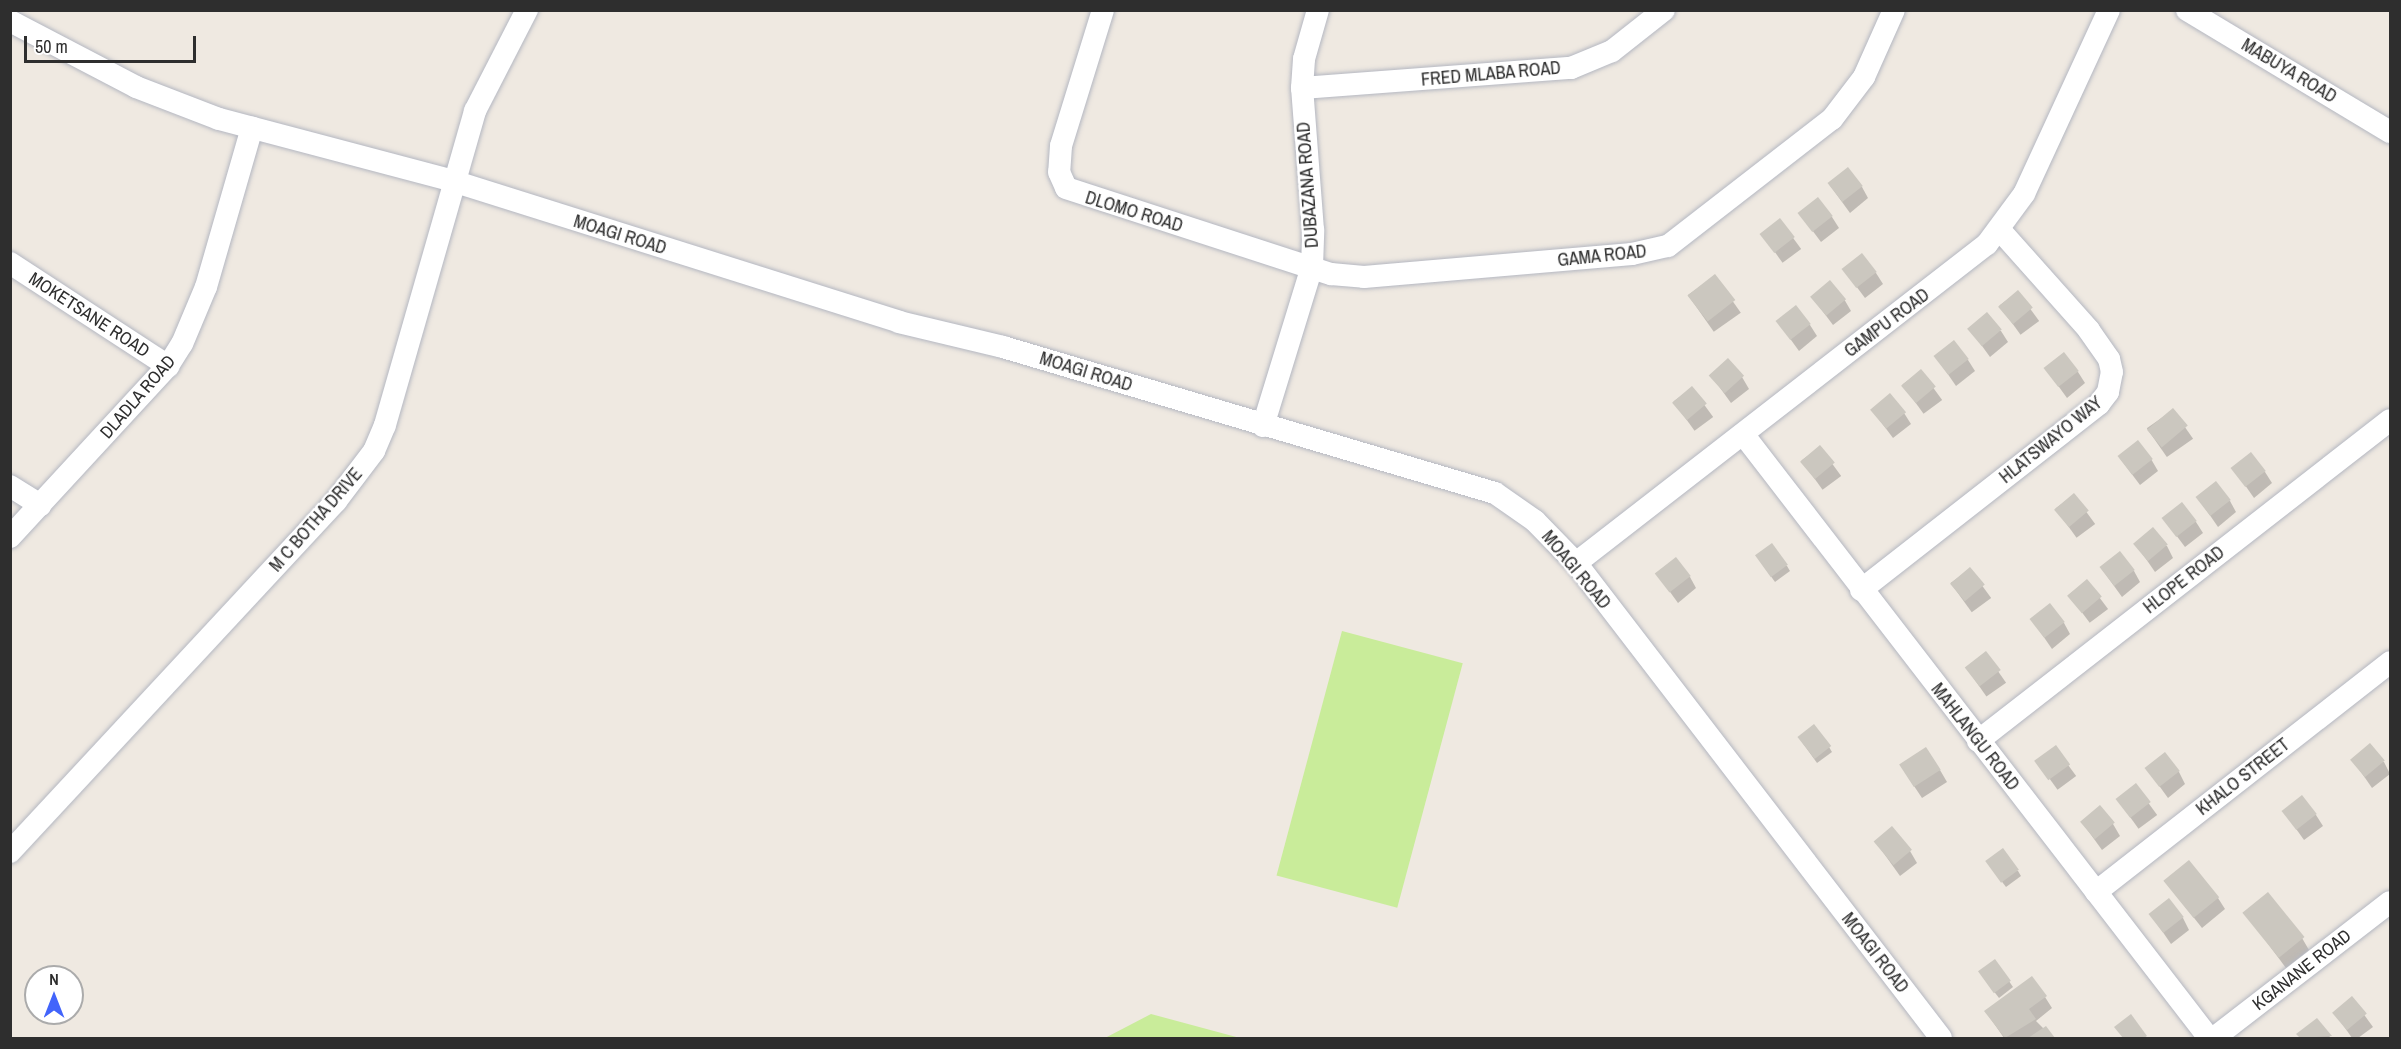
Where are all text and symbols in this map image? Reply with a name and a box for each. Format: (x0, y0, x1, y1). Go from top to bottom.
scale bar (27, 24, 200, 62)
text: 50 m (35, 34, 68, 59)
street label: MABUYA ROAD (2237, 34, 2341, 108)
street label: FRED MLABA ROAD (1420, 57, 1562, 91)
street label: DUBAZANA ROAD (1293, 121, 1323, 249)
street label: DLOMO ROAD (1083, 187, 1185, 237)
street label: MOAGI ROAD (571, 211, 669, 259)
street label: GAMA ROAD (1556, 241, 1648, 271)
street label: MOKETSANE ROAD (25, 268, 153, 362)
street label: GAMPU ROAD (1840, 284, 1934, 362)
street label: MOAGI ROAD (1037, 348, 1135, 396)
street label: DLADLA ROAD (96, 351, 180, 443)
street label: HLATSWAYO WAY (1995, 392, 2107, 488)
street label: M C BOTHA DRIVE (265, 463, 367, 577)
street label: MOAGI ROAD (1537, 526, 1615, 614)
street label: HLOPE ROAD (2139, 542, 2229, 618)
street label: MAHLANGU ROAD (1926, 679, 2024, 795)
street label: KHALO STREET (2192, 734, 2294, 820)
street label: MOAGI ROAD (1837, 909, 1913, 997)
street label: KGANANE ROAD (2248, 925, 2356, 1015)
north arrow (24, 965, 84, 1025)
text: N (49, 968, 59, 990)

